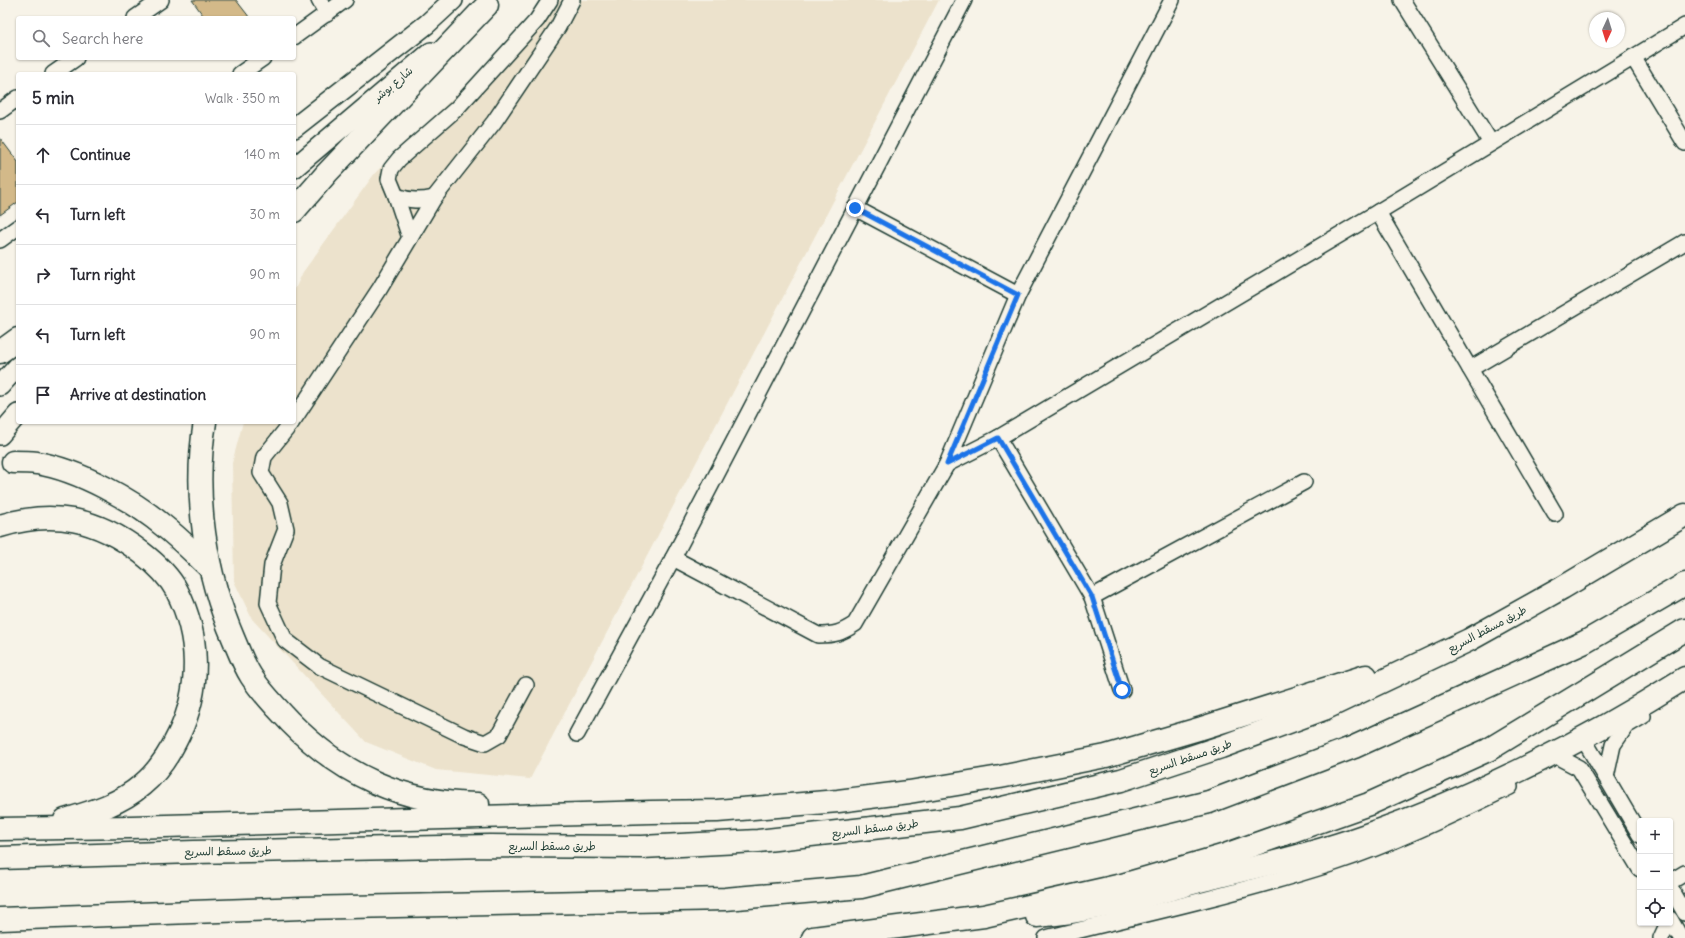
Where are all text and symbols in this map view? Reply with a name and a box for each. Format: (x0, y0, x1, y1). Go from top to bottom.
north arrow (1589, 12, 1625, 48)
search box (16, 16, 296, 60)
icon: search (30, 27, 52, 49)
text: Search here (62, 29, 143, 48)
street label: شارع بوشر (370, 63, 417, 107)
text: 5 min (32, 87, 74, 109)
text: Walk · 350 m (205, 90, 280, 107)
icon: ahead (32, 144, 54, 166)
text: Continue (70, 145, 131, 164)
text: 140 m (244, 146, 280, 163)
route end (846, 199, 864, 217)
icon: left (32, 204, 54, 226)
text: Turn left (70, 205, 125, 224)
text: 30 m (250, 206, 280, 223)
icon: right (32, 264, 54, 286)
text: Turn right (70, 265, 135, 284)
text: 90 m (249, 266, 280, 283)
icon: left (32, 324, 54, 346)
text: Turn left (70, 325, 125, 344)
text: 90 m (249, 326, 280, 343)
icon: arrive (32, 384, 54, 406)
text: Arrive at destination (70, 385, 206, 404)
street label: طريق مسقط السريع (1445, 602, 1530, 657)
route start (1113, 681, 1131, 699)
street label: طريق مسقط السريع (1146, 736, 1234, 780)
street label: طريق مسقط السريع (831, 816, 920, 842)
map controls (1637, 818, 1673, 926)
button: + (1637, 818, 1673, 854)
street label: طريق مسقط السريع (508, 839, 596, 855)
street label: طريق مسقط السريع (184, 843, 272, 861)
button: − (1637, 854, 1673, 890)
button: locate (1637, 890, 1673, 926)

